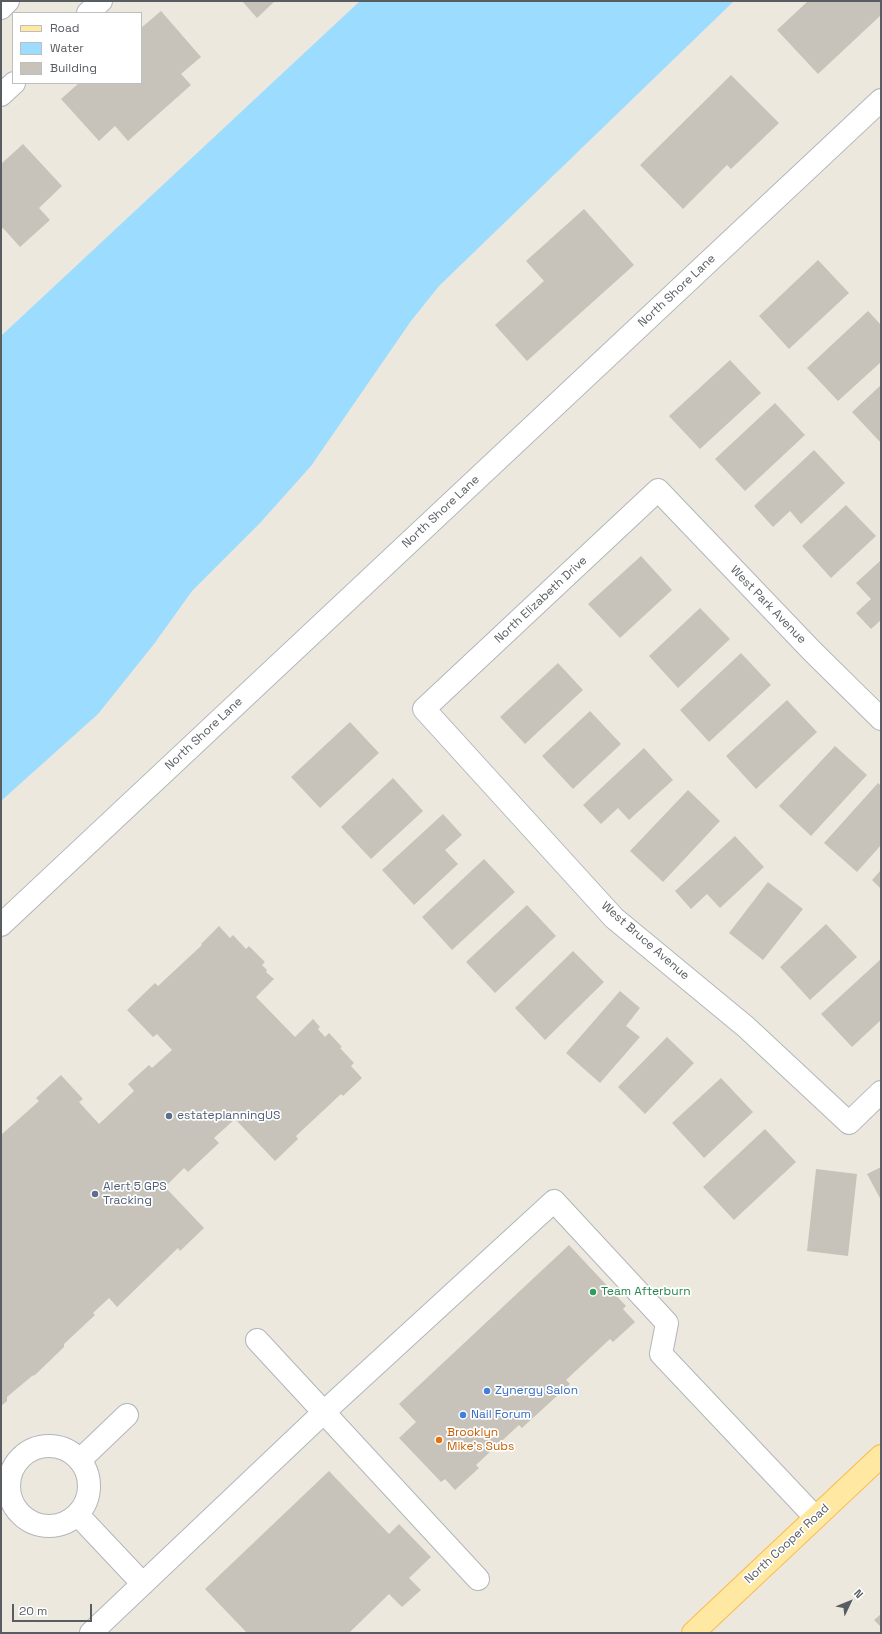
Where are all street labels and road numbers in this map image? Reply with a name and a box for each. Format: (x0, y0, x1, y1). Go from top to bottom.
street label: North Shore Lane (635, 251, 719, 331)
street label: North Shore Lane (399, 472, 483, 552)
street label: North Elizabeth Drive (492, 553, 590, 647)
street label: West Park Avenue (727, 563, 809, 647)
street label: North Shore Lane (162, 694, 246, 774)
street label: West Bruce Avenue (598, 899, 692, 983)
street label: North Cooper Road (742, 1501, 832, 1587)

